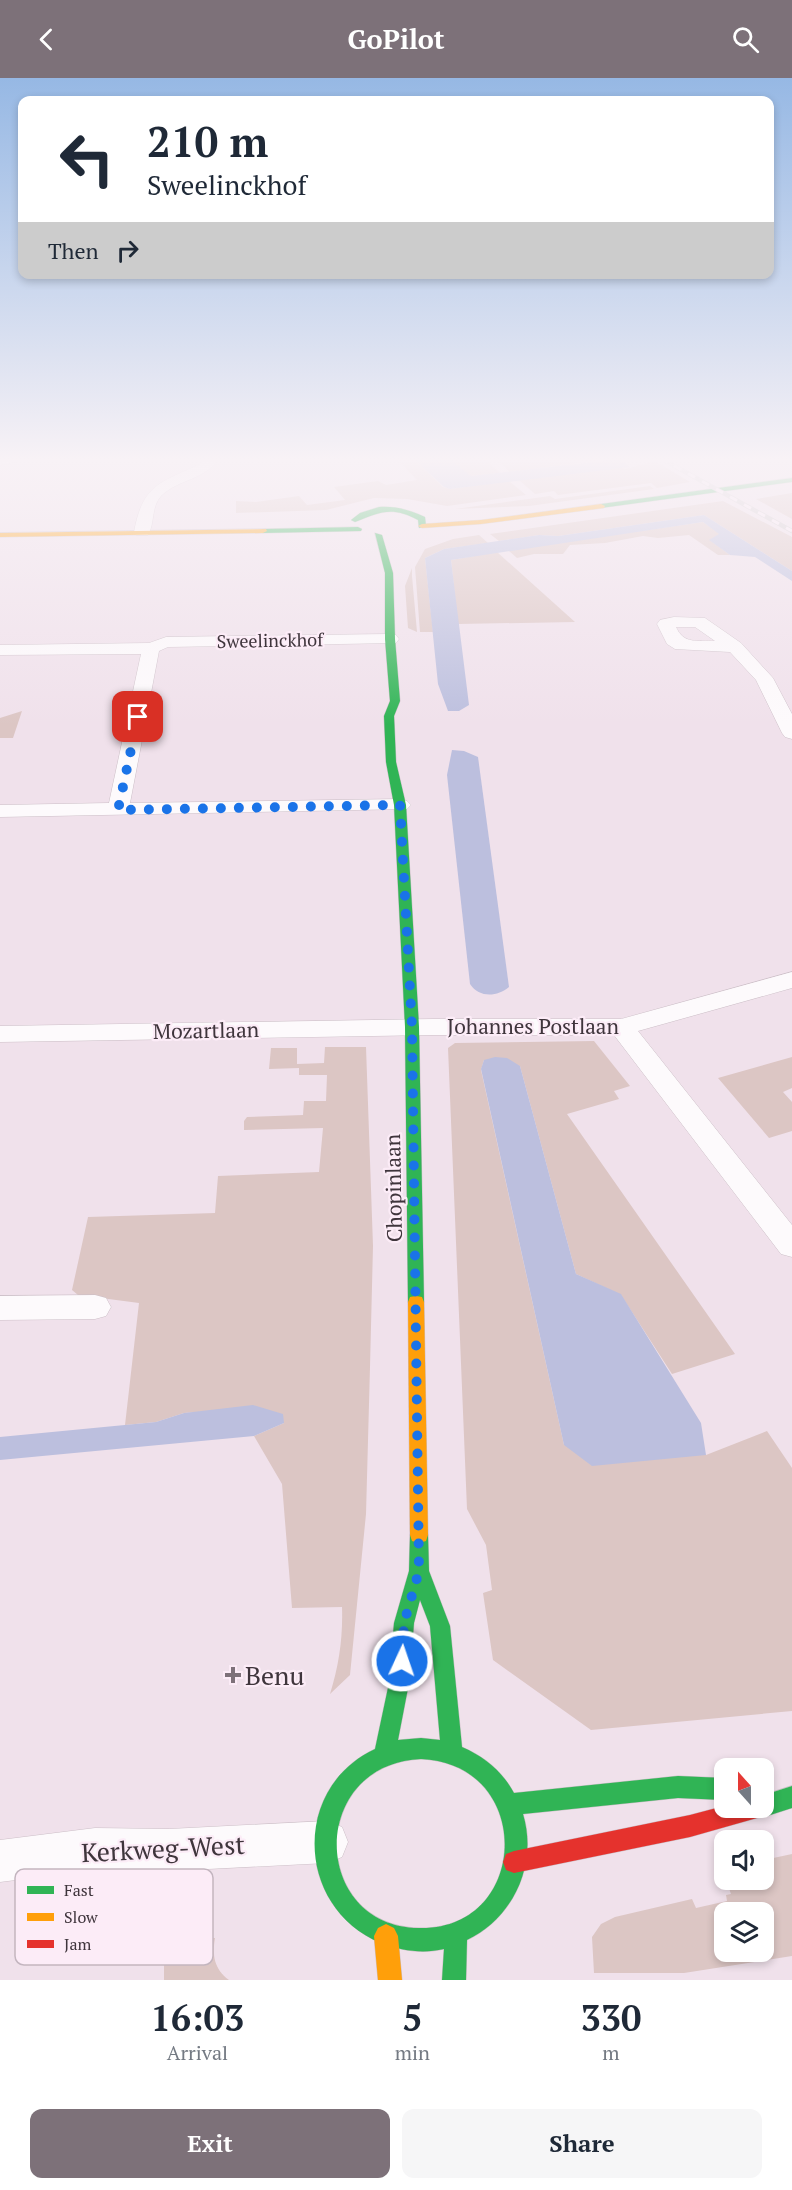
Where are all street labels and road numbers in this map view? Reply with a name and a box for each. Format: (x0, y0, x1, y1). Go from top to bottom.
street label: Sweelinckhof (217, 627, 325, 653)
street label: Johannes Postlaan (447, 1012, 619, 1040)
street label: Mozartlaan (153, 1015, 260, 1045)
street label: Chopinlaan (378, 1133, 408, 1242)
street label: Kerkweg-West (80, 1827, 246, 1869)

